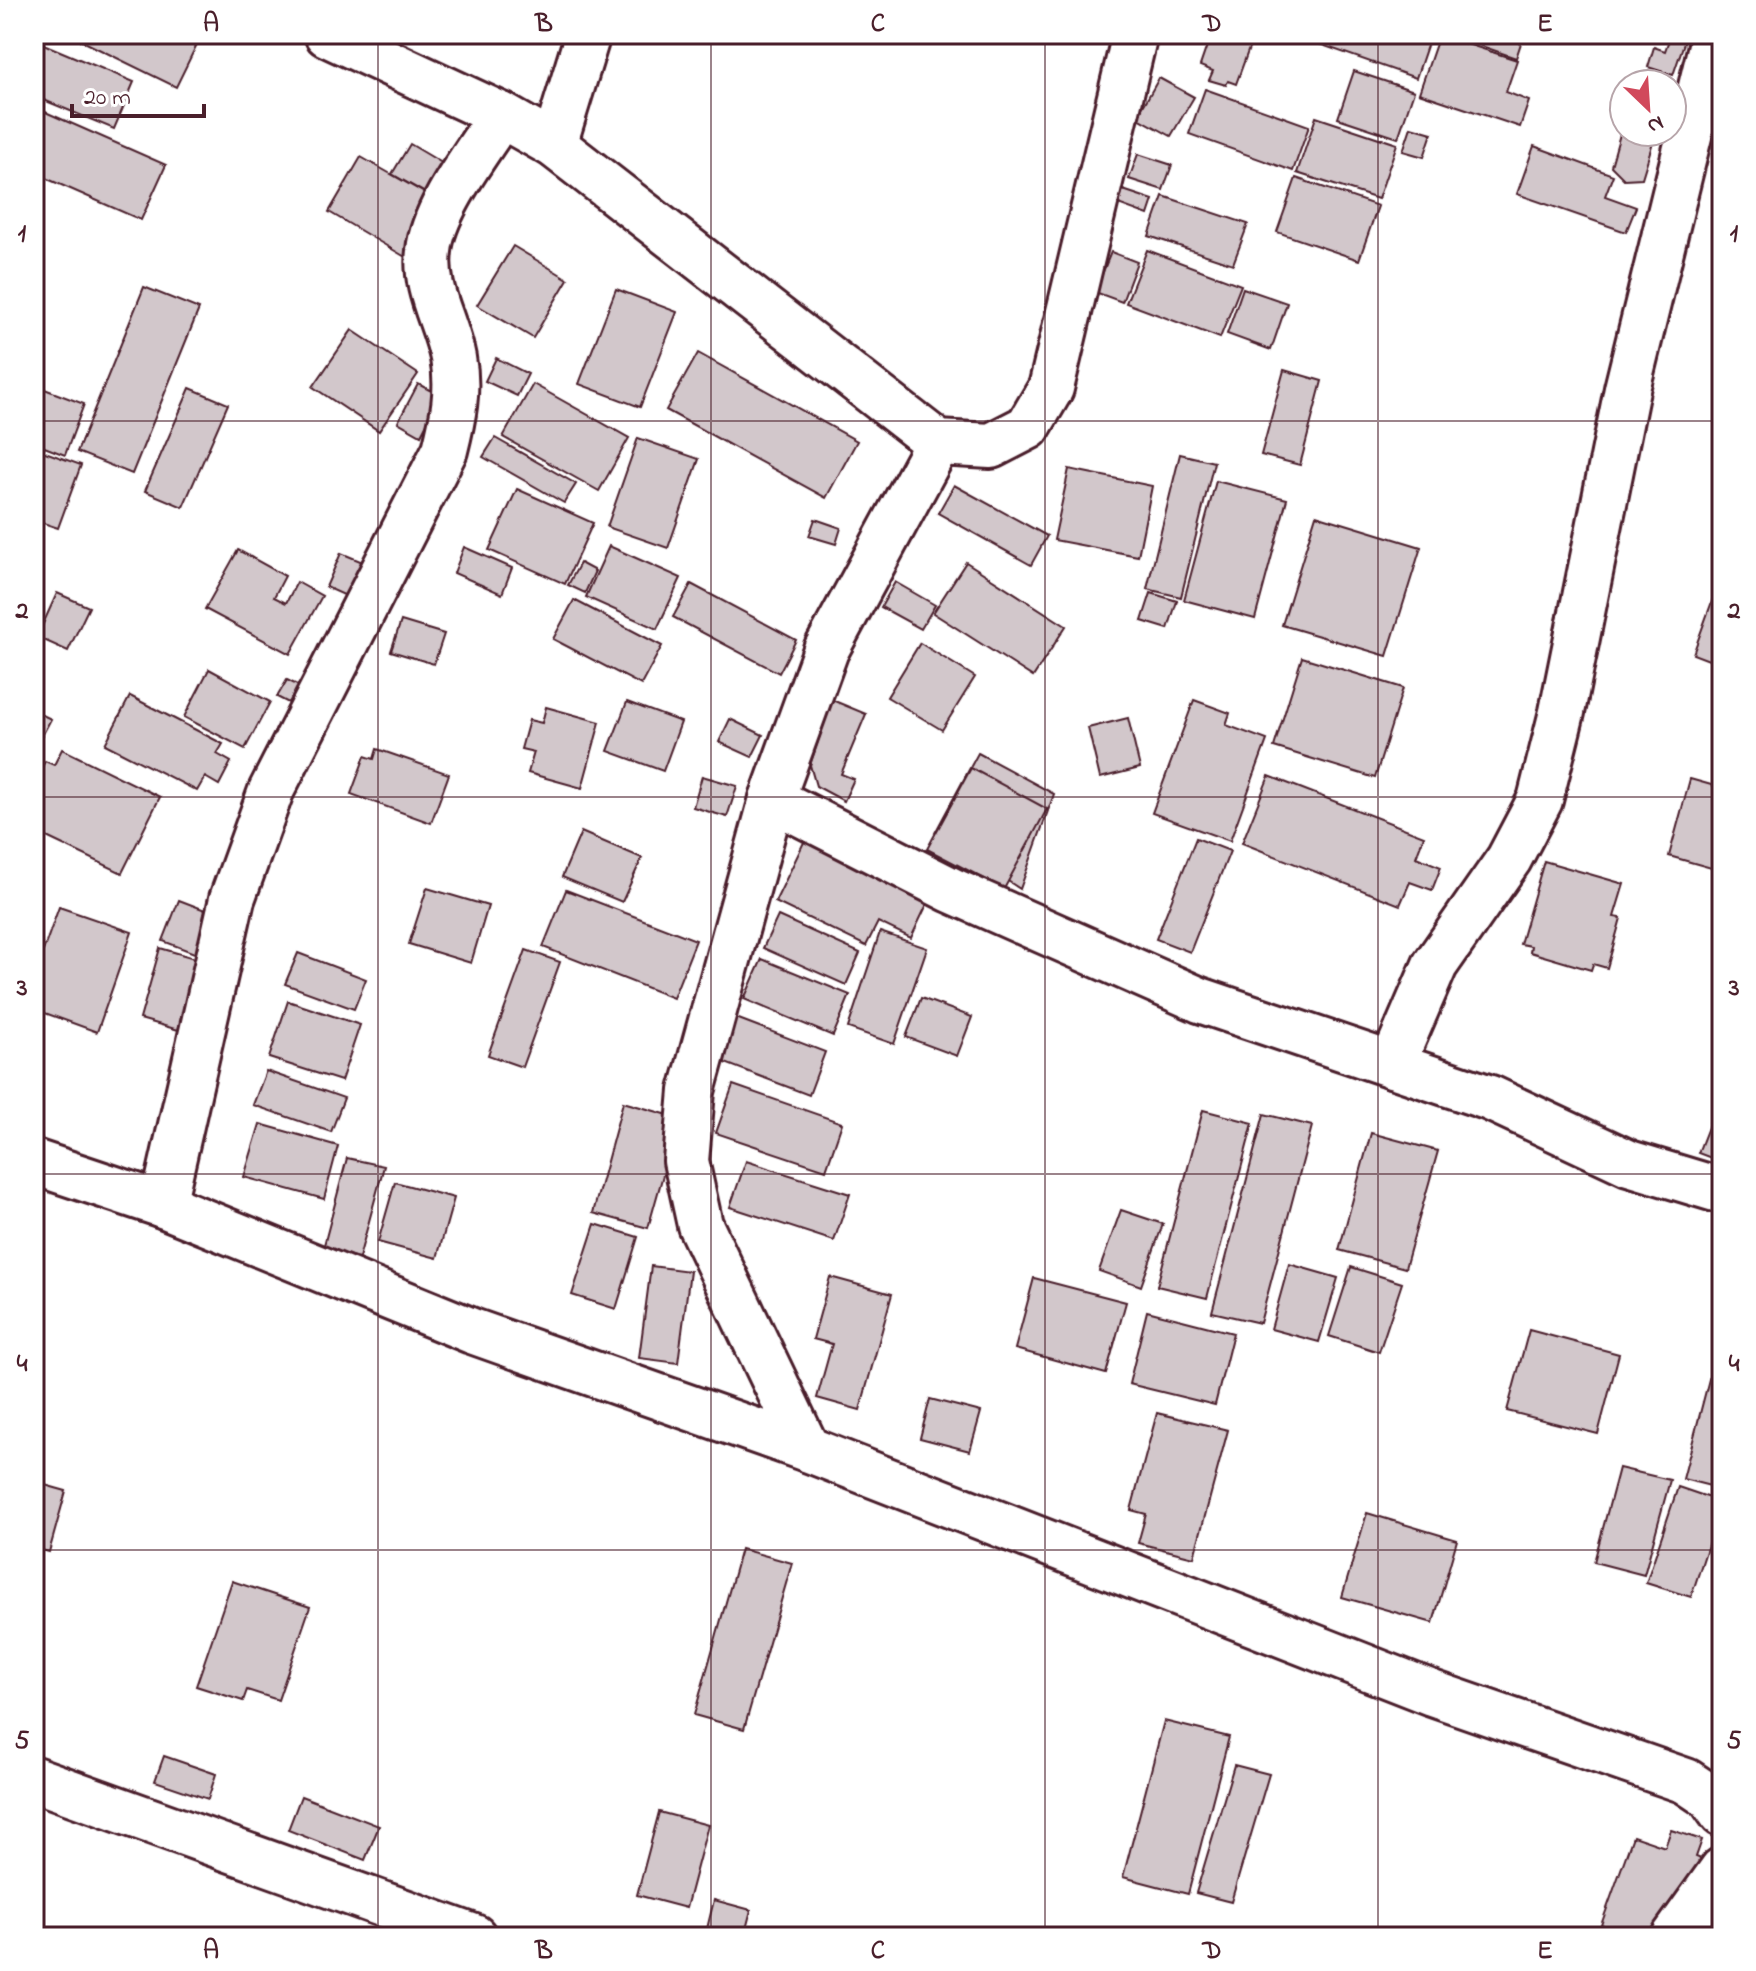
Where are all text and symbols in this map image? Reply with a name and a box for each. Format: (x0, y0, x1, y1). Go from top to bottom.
text: A (203, 6, 219, 44)
text: B (534, 6, 553, 44)
text: C (871, 6, 885, 44)
text: D (1201, 6, 1222, 44)
text: E (1537, 6, 1553, 44)
scale bar (72, 68, 204, 118)
north arrow (1608, 68, 1688, 148)
text: 20 m (84, 81, 131, 116)
text: N (1642, 106, 1669, 141)
text: 1 (18, 216, 27, 254)
text: 1 (1730, 216, 1739, 254)
text: 2 (15, 593, 29, 631)
text: 2 (1727, 593, 1741, 631)
text: 3 (16, 970, 28, 1008)
text: 3 (1728, 970, 1740, 1008)
text: 4 (17, 1346, 28, 1384)
text: 4 (1729, 1346, 1740, 1384)
text: 5 (15, 1723, 30, 1761)
text: 5 (1727, 1723, 1742, 1761)
text: A (203, 1933, 219, 1971)
text: B (534, 1933, 553, 1971)
text: C (871, 1933, 885, 1971)
text: D (1201, 1933, 1222, 1971)
text: E (1537, 1933, 1553, 1971)

